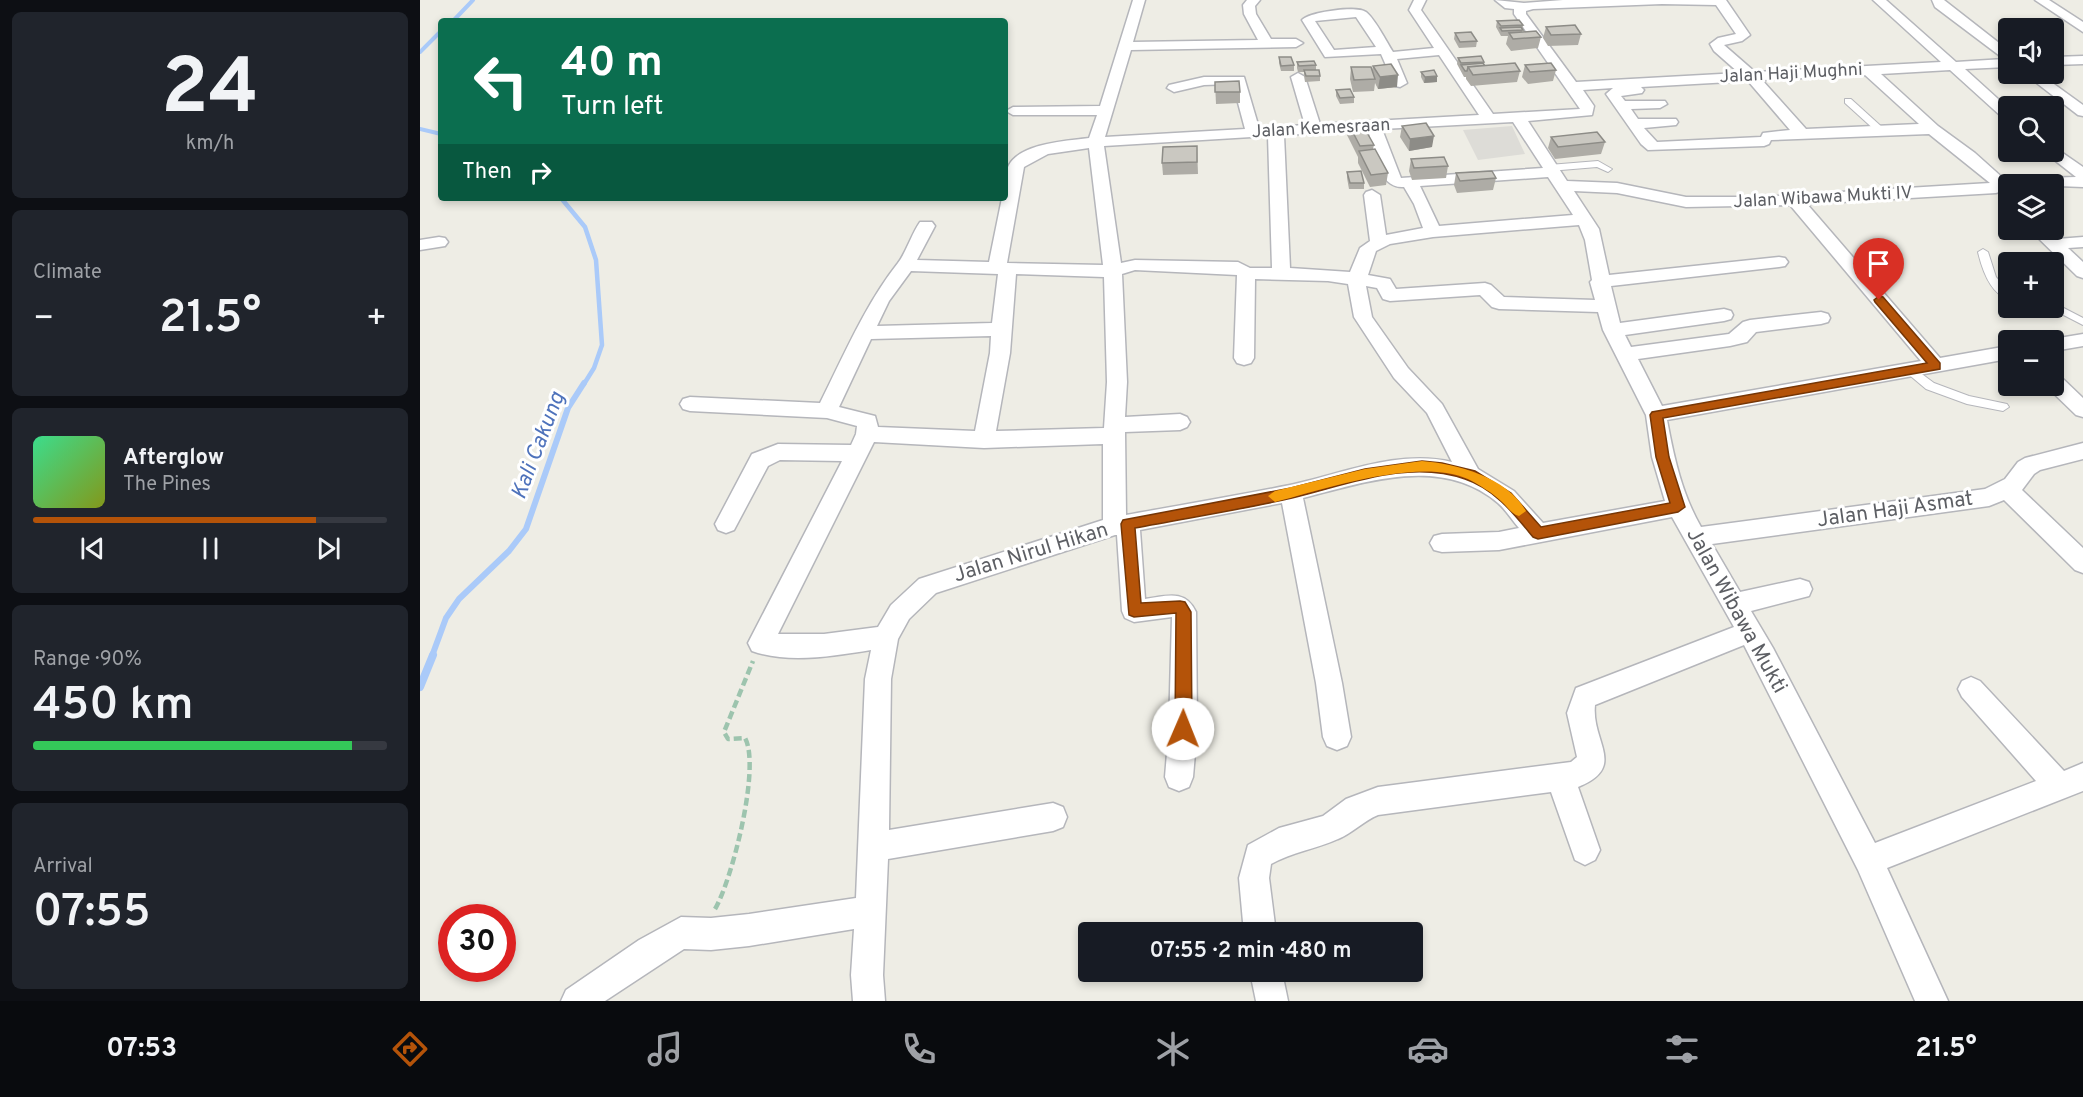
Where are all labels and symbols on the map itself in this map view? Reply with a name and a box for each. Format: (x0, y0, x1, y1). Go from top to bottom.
street label: Jalan Haji Mughni (1719, 59, 1863, 89)
street label: Jalan Kemesraan (1251, 114, 1391, 144)
street label: Jalan Wibawa Mukti IV (1733, 182, 1913, 214)
pin (1853, 238, 1904, 300)
water label: Kali Cakung (506, 388, 572, 503)
street label: Jalan Haji Asmat (1815, 486, 1975, 534)
street label: Jalan Nirul Hikan (950, 517, 1112, 589)
street label: Jalan Wibawa Mukti (1679, 524, 1793, 698)
position arrow (1151, 697, 1215, 761)
speed limit sign: 30 (438, 904, 516, 982)

